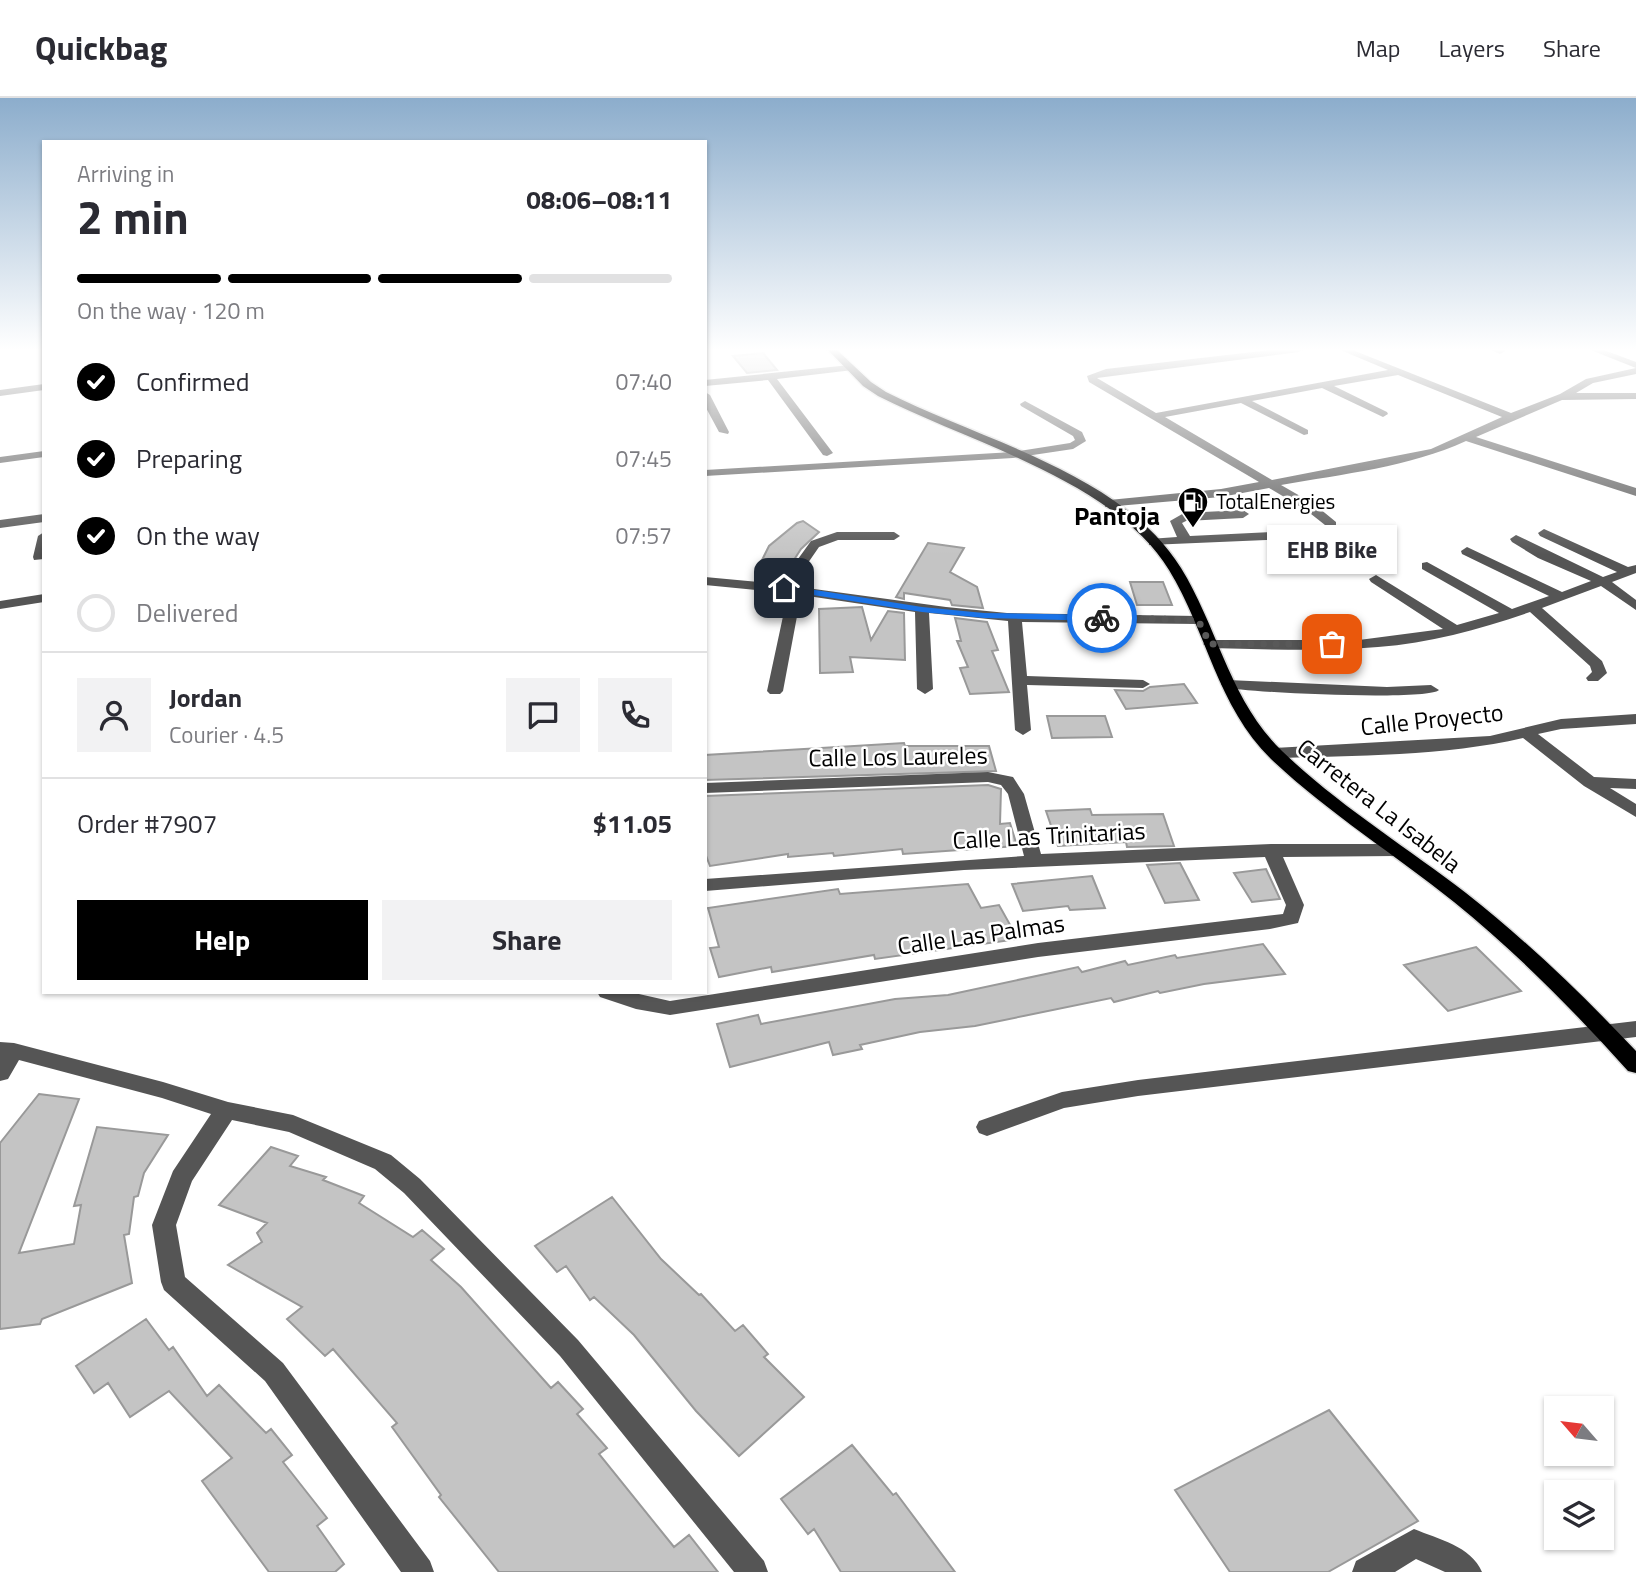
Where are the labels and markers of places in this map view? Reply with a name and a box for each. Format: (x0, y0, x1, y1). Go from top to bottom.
fuel station icon: TotalEnergies (1176, 485, 1210, 529)
place label: TotalEnergies (1216, 485, 1335, 517)
callout: EHB Bike (1267, 525, 1397, 574)
pin (754, 558, 814, 618)
pin (1302, 614, 1362, 674)

